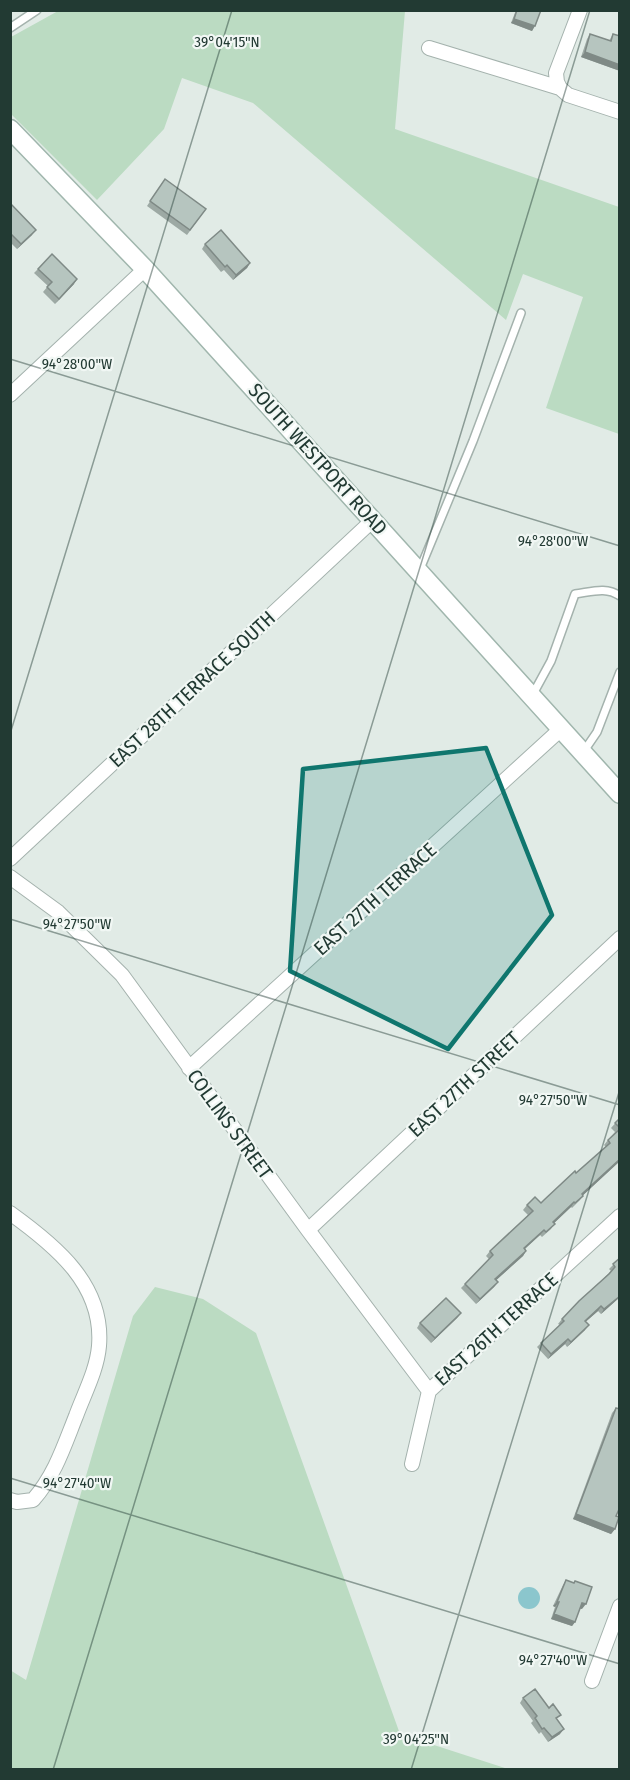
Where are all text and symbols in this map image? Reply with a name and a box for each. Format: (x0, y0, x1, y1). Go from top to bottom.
text: 39°04'15"N (194, 33, 260, 51)
text: 94°28'00"W (42, 355, 112, 373)
street label: SOUTH WESTPORT ROAD (244, 378, 392, 540)
text: 94°28'00"W (518, 532, 588, 550)
street label: EAST 28TH TERRACE SOUTH (104, 606, 280, 772)
street label: EAST 27TH TERRACE (309, 838, 441, 960)
text: 94°27'50"W (43, 915, 111, 933)
street label: EAST 27TH STREET (403, 1026, 525, 1142)
street label: COLLINS STREET (182, 1064, 278, 1184)
text: 94°27'50"W (519, 1091, 587, 1109)
street label: EAST 26TH TERRACE (429, 1267, 563, 1391)
text: 94°27'40"W (43, 1474, 111, 1492)
text: 94°27'40"W (519, 1651, 587, 1669)
text: 39°04'25"N (383, 1730, 449, 1748)

